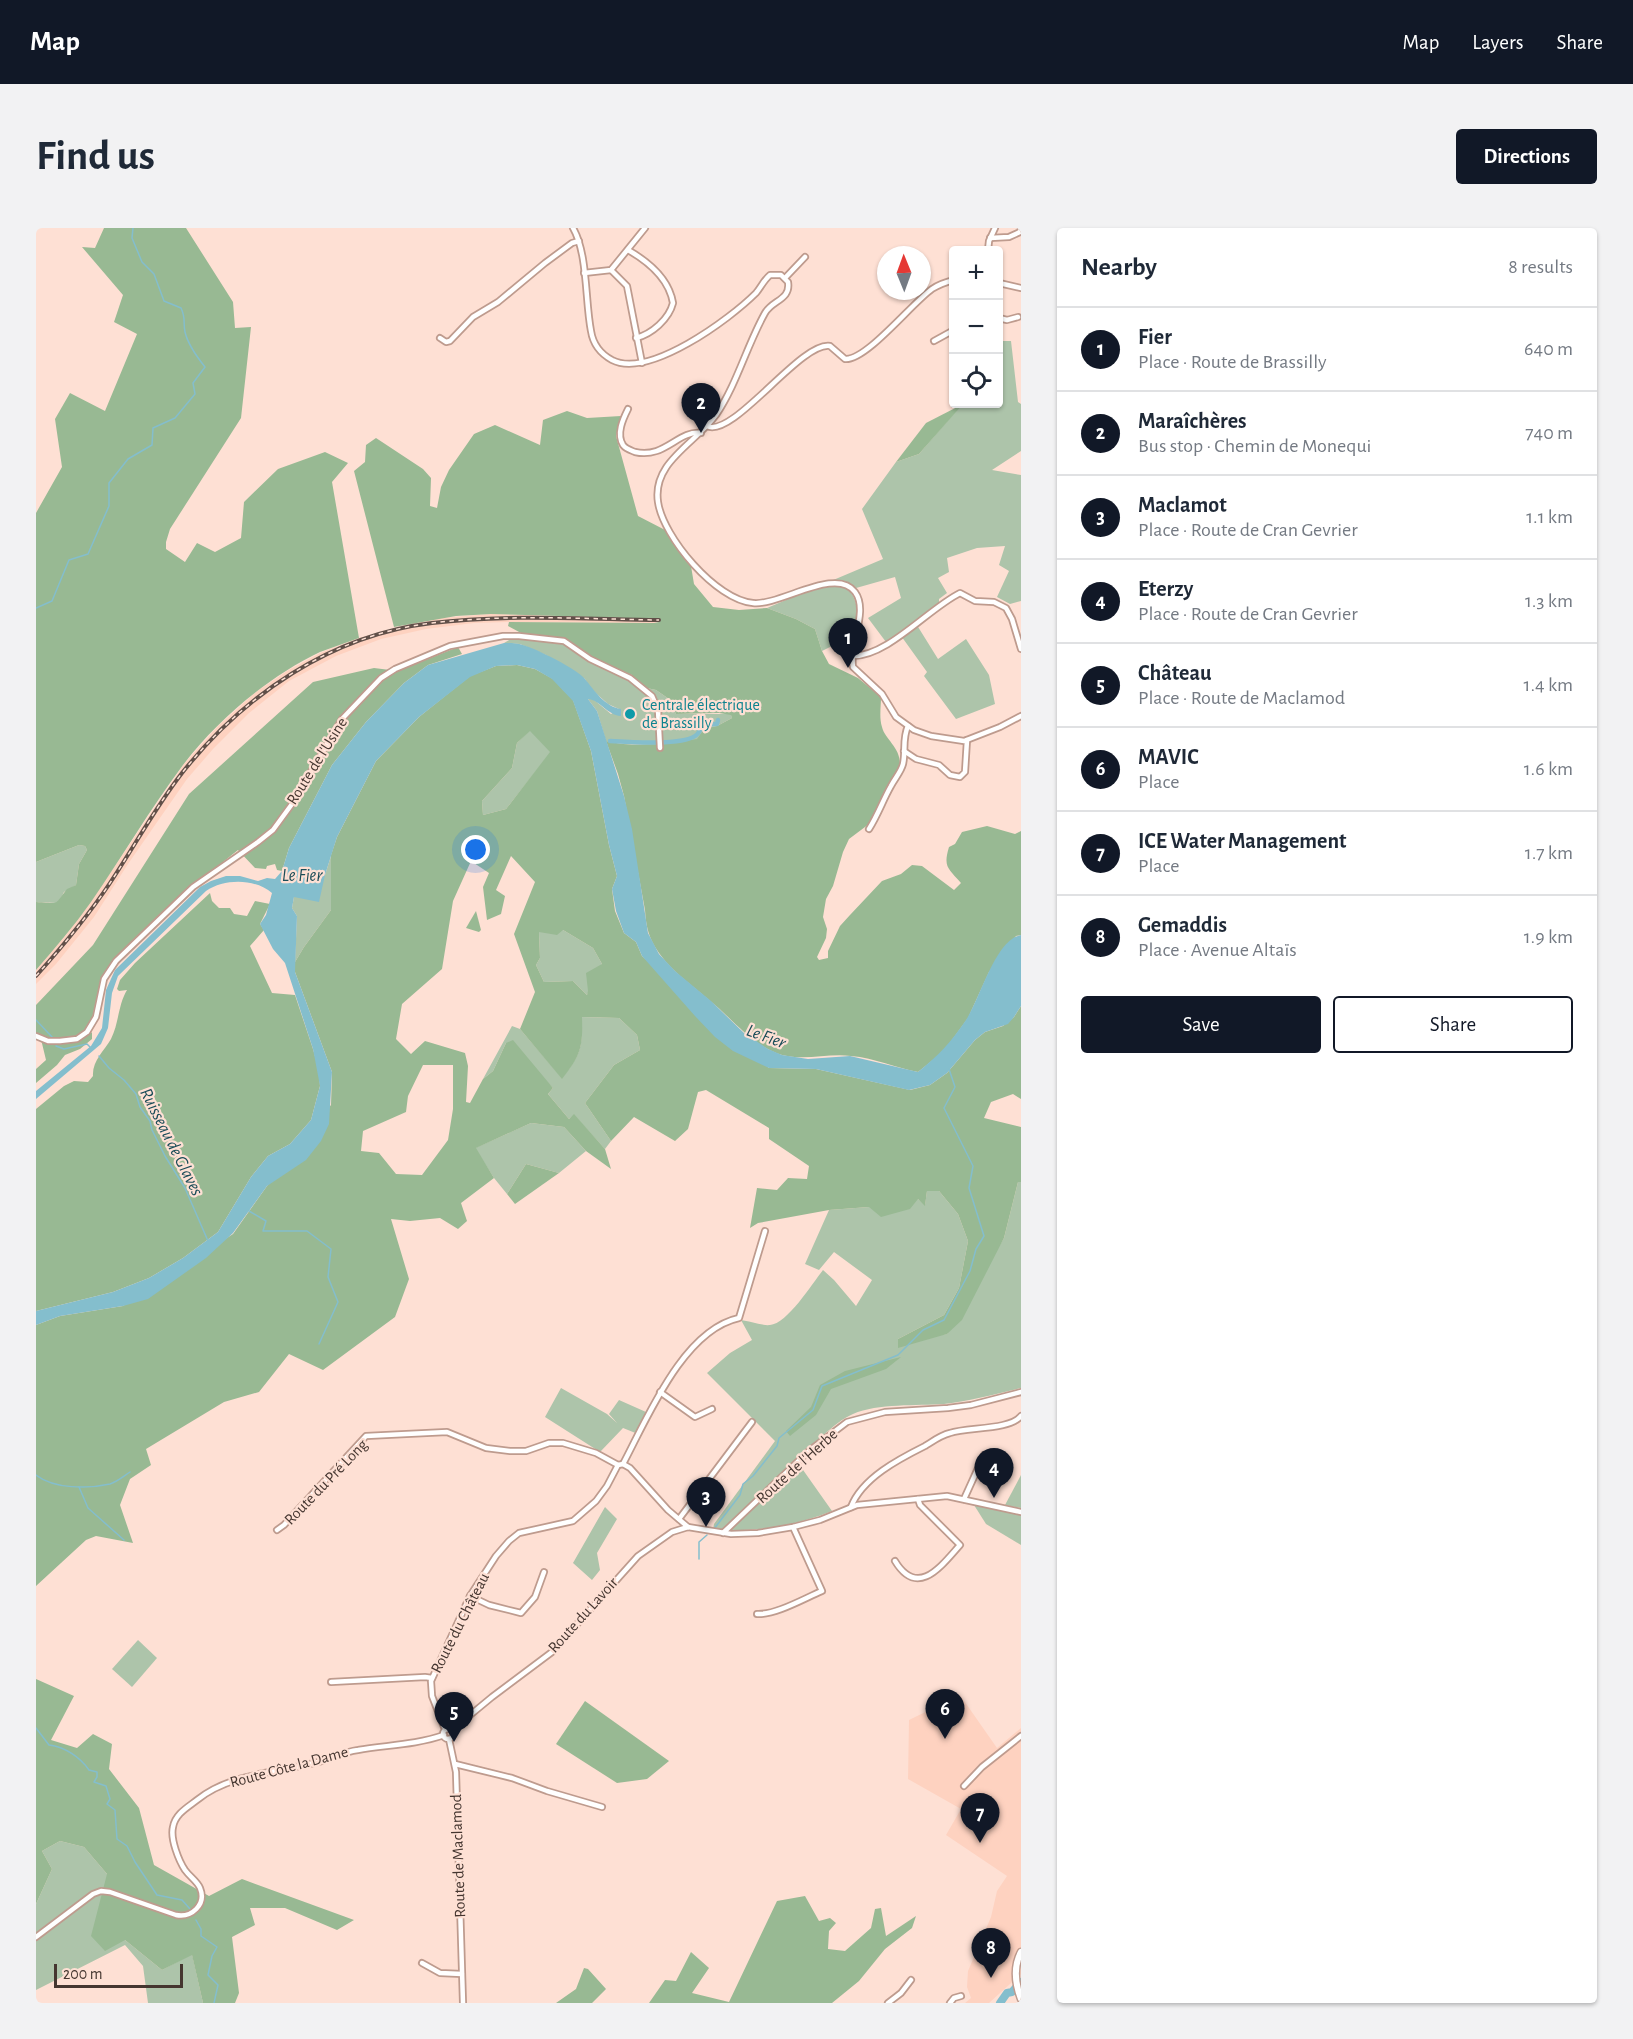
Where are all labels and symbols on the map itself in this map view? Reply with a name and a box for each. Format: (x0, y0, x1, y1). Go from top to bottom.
north arrow (877, 246, 931, 300)
pin: 2 (682, 384, 720, 433)
pin: 1 (828, 618, 868, 668)
place label: Centrale électrique de Brassilly (642, 697, 760, 732)
marker: Centrale électrique de Brassilly (623, 707, 637, 721)
street label: Route de l'Usine (284, 715, 350, 807)
your location (461, 835, 490, 864)
water label: Le Fier (282, 867, 323, 885)
water label: Le Fier (744, 1022, 789, 1053)
water label: Ruisseau de Glaves (136, 1085, 206, 1199)
street label: Route de l'Herbe (753, 1426, 841, 1506)
street label: Route du Pré Long (281, 1436, 371, 1528)
pin: 4 (974, 1448, 1014, 1498)
pin: 3 (686, 1478, 726, 1527)
street label: Route du Château (428, 1570, 492, 1676)
street label: Route du Lavoir (545, 1574, 621, 1656)
pin: 6 (926, 1690, 964, 1739)
pin: 5 (434, 1692, 474, 1742)
street label: Route Côte la Dame (228, 1744, 350, 1790)
street label: Route de Maclamod (448, 1794, 468, 1918)
pin: 7 (960, 1794, 1000, 1843)
pin: 8 (972, 1928, 1010, 1978)
scale bar (54, 1961, 183, 1988)

